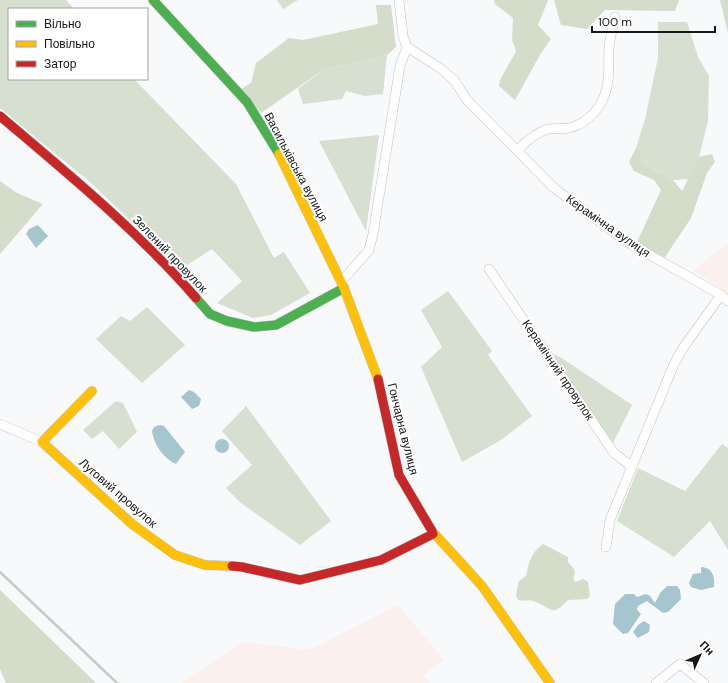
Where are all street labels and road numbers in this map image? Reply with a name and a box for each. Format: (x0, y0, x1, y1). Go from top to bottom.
street label: Васильківська вулиця (260, 110, 332, 224)
street label: Керамічна вулиця (563, 191, 653, 261)
street label: Зелений провулок (129, 212, 211, 296)
street label: Керамічний провулок (518, 317, 598, 424)
street label: Гончарна вулиця (384, 381, 422, 477)
street label: Луговий провулок (76, 455, 161, 532)

